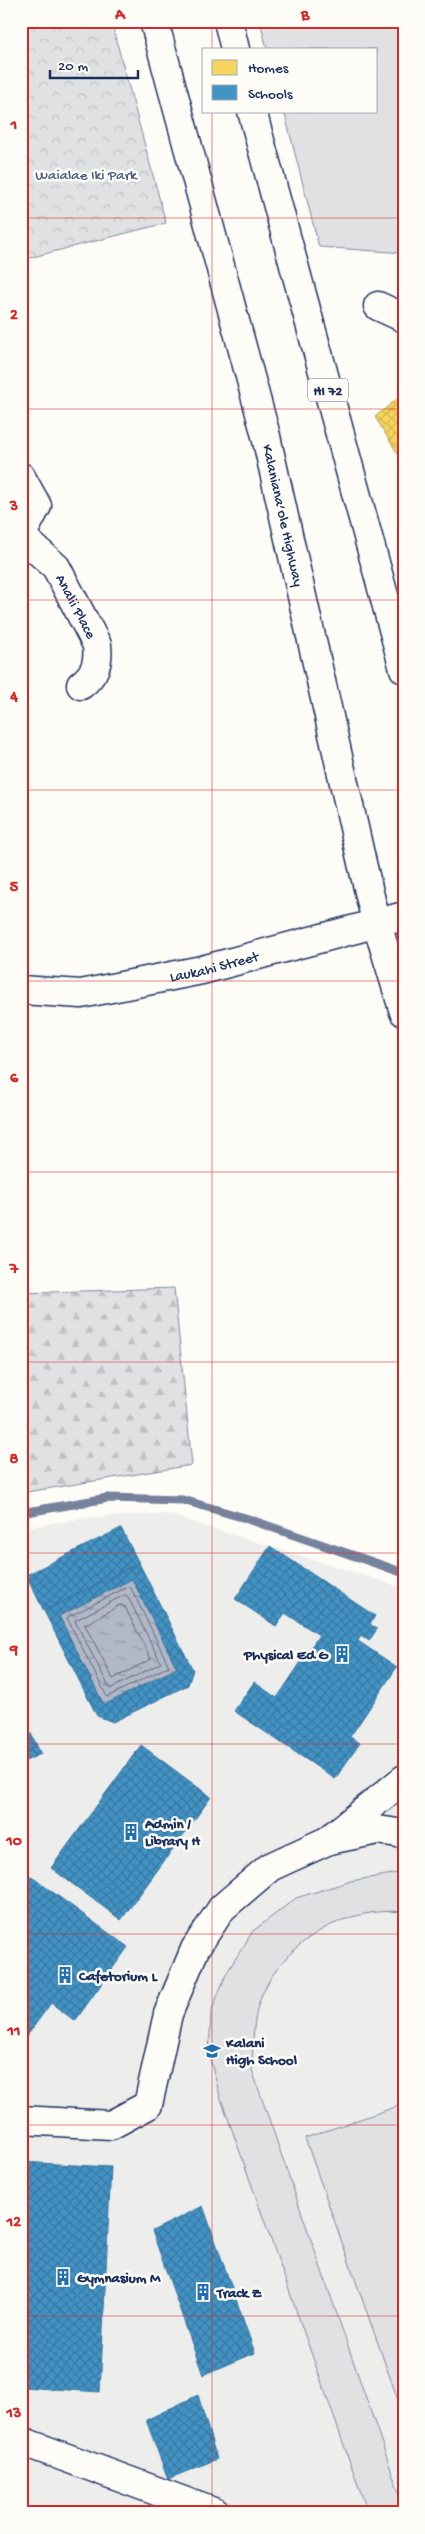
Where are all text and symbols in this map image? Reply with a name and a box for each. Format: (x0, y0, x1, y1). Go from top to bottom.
text: A (114, 7, 126, 26)
text: B (300, 7, 310, 26)
scale bar (50, 48, 138, 80)
legend (202, 48, 378, 112)
text: 20 m (58, 58, 88, 76)
text: Homes (248, 60, 289, 78)
text: Schools (248, 86, 293, 104)
text: 1 (10, 117, 17, 136)
park label: Waialae Iki Park (35, 167, 138, 185)
text: 2 (10, 307, 18, 326)
road number: HI 72 (308, 378, 348, 402)
street label: Kalaniana’ole Highway (257, 443, 307, 589)
text: 3 (9, 498, 18, 517)
street label: Analii Place (50, 572, 99, 643)
text: 4 (9, 689, 18, 708)
text: 5 (10, 879, 19, 898)
street label: Laukahi Street (168, 948, 263, 987)
text: 6 (10, 1070, 19, 1089)
text: 7 (9, 1261, 19, 1280)
text: 8 (10, 1451, 19, 1470)
text: 9 (9, 1642, 18, 1661)
building icon: Physical Ed G (332, 1644, 352, 1664)
place label: Physical Ed G (243, 1647, 330, 1665)
place label: Admin / Library H (144, 1816, 201, 1851)
building icon: Admin / Library H (121, 1822, 141, 1842)
text: 10 (5, 1833, 22, 1852)
building icon: Cafetorium L (55, 1965, 75, 1985)
place label: Cafetorium L (78, 1968, 159, 1986)
text: 11 (7, 2023, 20, 2042)
place label: Kalani High School (225, 2035, 298, 2070)
school or university icon: Kalani High School (202, 2041, 222, 2061)
text: 12 (6, 2214, 21, 2233)
building icon: Gymnasium M (53, 2267, 73, 2287)
place label: Gymnasium M (77, 2270, 161, 2288)
building icon: Track Z (193, 2282, 213, 2302)
place label: Track Z (216, 2285, 263, 2303)
text: 13 (6, 2405, 21, 2424)

